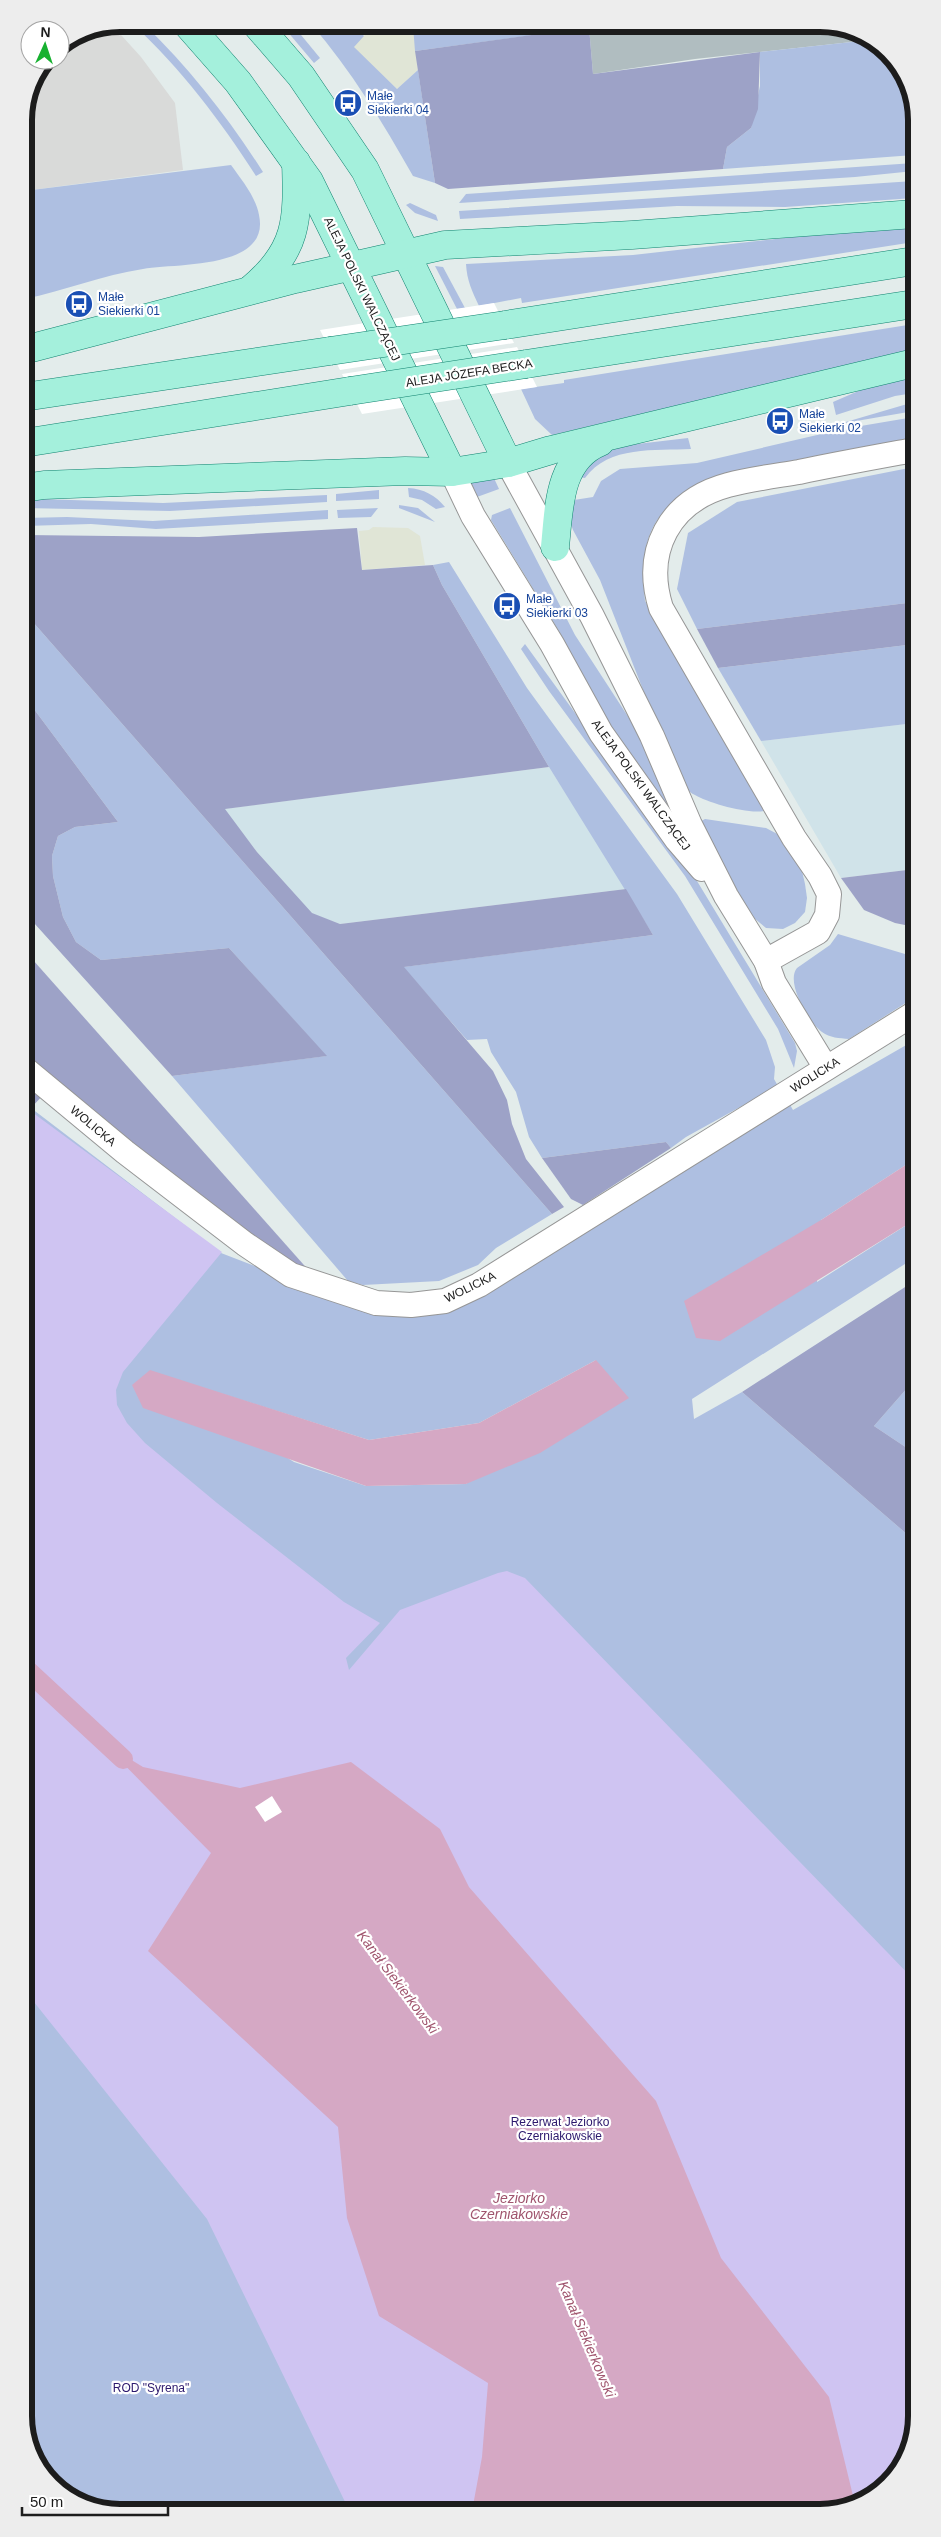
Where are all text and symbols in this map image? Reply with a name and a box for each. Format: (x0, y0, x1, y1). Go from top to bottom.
north arrow (20, 20, 70, 70)
text: N (40, 24, 51, 40)
bus stop icon: Małe Siekierki 04 (333, 88, 363, 118)
place label: Małe Siekierki 04 (367, 89, 429, 117)
street label: ALEJA POLSKI WALCZĄCEJ (321, 215, 403, 363)
bus stop icon: Małe Siekierki 01 (64, 289, 94, 319)
place label: Małe Siekierki 01 (98, 290, 160, 318)
street label: ALEJA JÓZEFA BECKA (405, 355, 533, 390)
bus stop icon: Małe Siekierki 02 (765, 406, 795, 436)
place label: Małe Siekierki 02 (799, 407, 861, 435)
bus stop icon: Małe Siekierki 03 (492, 591, 522, 621)
place label: Małe Siekierki 03 (526, 592, 588, 620)
street label: ALEJA POLSKI WALCZĄCEJ (589, 717, 693, 853)
street label: WOLICKA (788, 1054, 842, 1096)
street label: WOLICKA (67, 1103, 119, 1149)
street label: WOLICKA (442, 1269, 498, 1305)
water label: Kanał Siekierkowski (354, 1927, 442, 2037)
park label: Rezerwat Jeziorko Czerniakowskie (511, 2115, 610, 2143)
water label: Jeziorko Czerniakowskie (470, 2190, 568, 2222)
water label: Kanał Siekierkowski (555, 2279, 619, 2400)
park label: ROD "Syrena" (113, 2381, 189, 2395)
scale bar (22, 2484, 169, 2516)
text: 50 m (30, 2493, 63, 2510)

